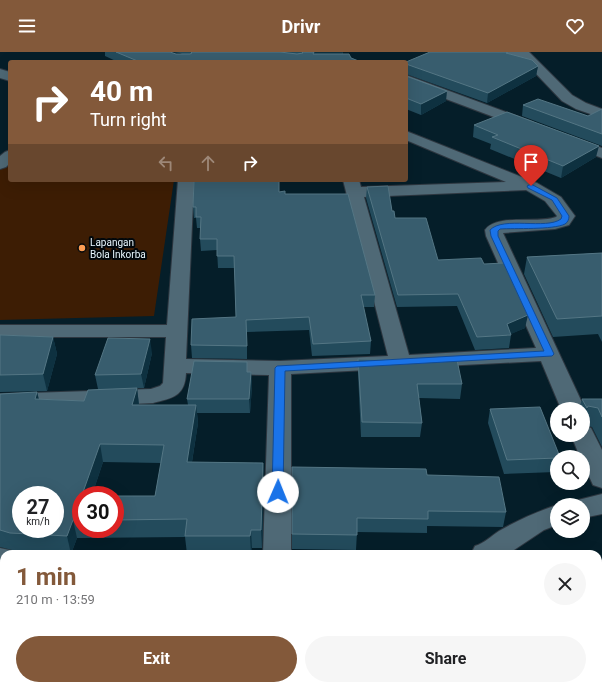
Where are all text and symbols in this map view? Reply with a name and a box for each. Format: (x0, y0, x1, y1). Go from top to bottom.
icon: menu (16, 15, 38, 37)
icon: heart (564, 15, 586, 37)
text: Drivr (282, 16, 320, 37)
text: 40 m (90, 75, 153, 108)
icon: right (24, 76, 76, 128)
text: Turn right (90, 109, 167, 130)
pin (514, 145, 548, 186)
icon: arrive (520, 151, 542, 173)
icon: left (155, 152, 177, 174)
icon: ahead (197, 152, 219, 174)
icon: right (239, 152, 261, 174)
place label: Lapangan Bola Inkorba (90, 237, 146, 260)
marker: Lapangan Bola Inkorba (77, 243, 87, 253)
map controls (550, 402, 590, 538)
button: sound (550, 402, 590, 442)
button: search (550, 450, 590, 490)
position arrow (257, 471, 299, 513)
speed limit sign: 30 (72, 486, 124, 538)
text: 27 (27, 495, 49, 519)
button: layers (550, 498, 590, 538)
text: km/h (26, 516, 50, 527)
text: 1 min (16, 563, 76, 591)
button: close (544, 563, 586, 605)
text: 210 m · 13:59 (16, 592, 95, 607)
button: Exit (16, 636, 297, 682)
button: Share (305, 636, 586, 682)

